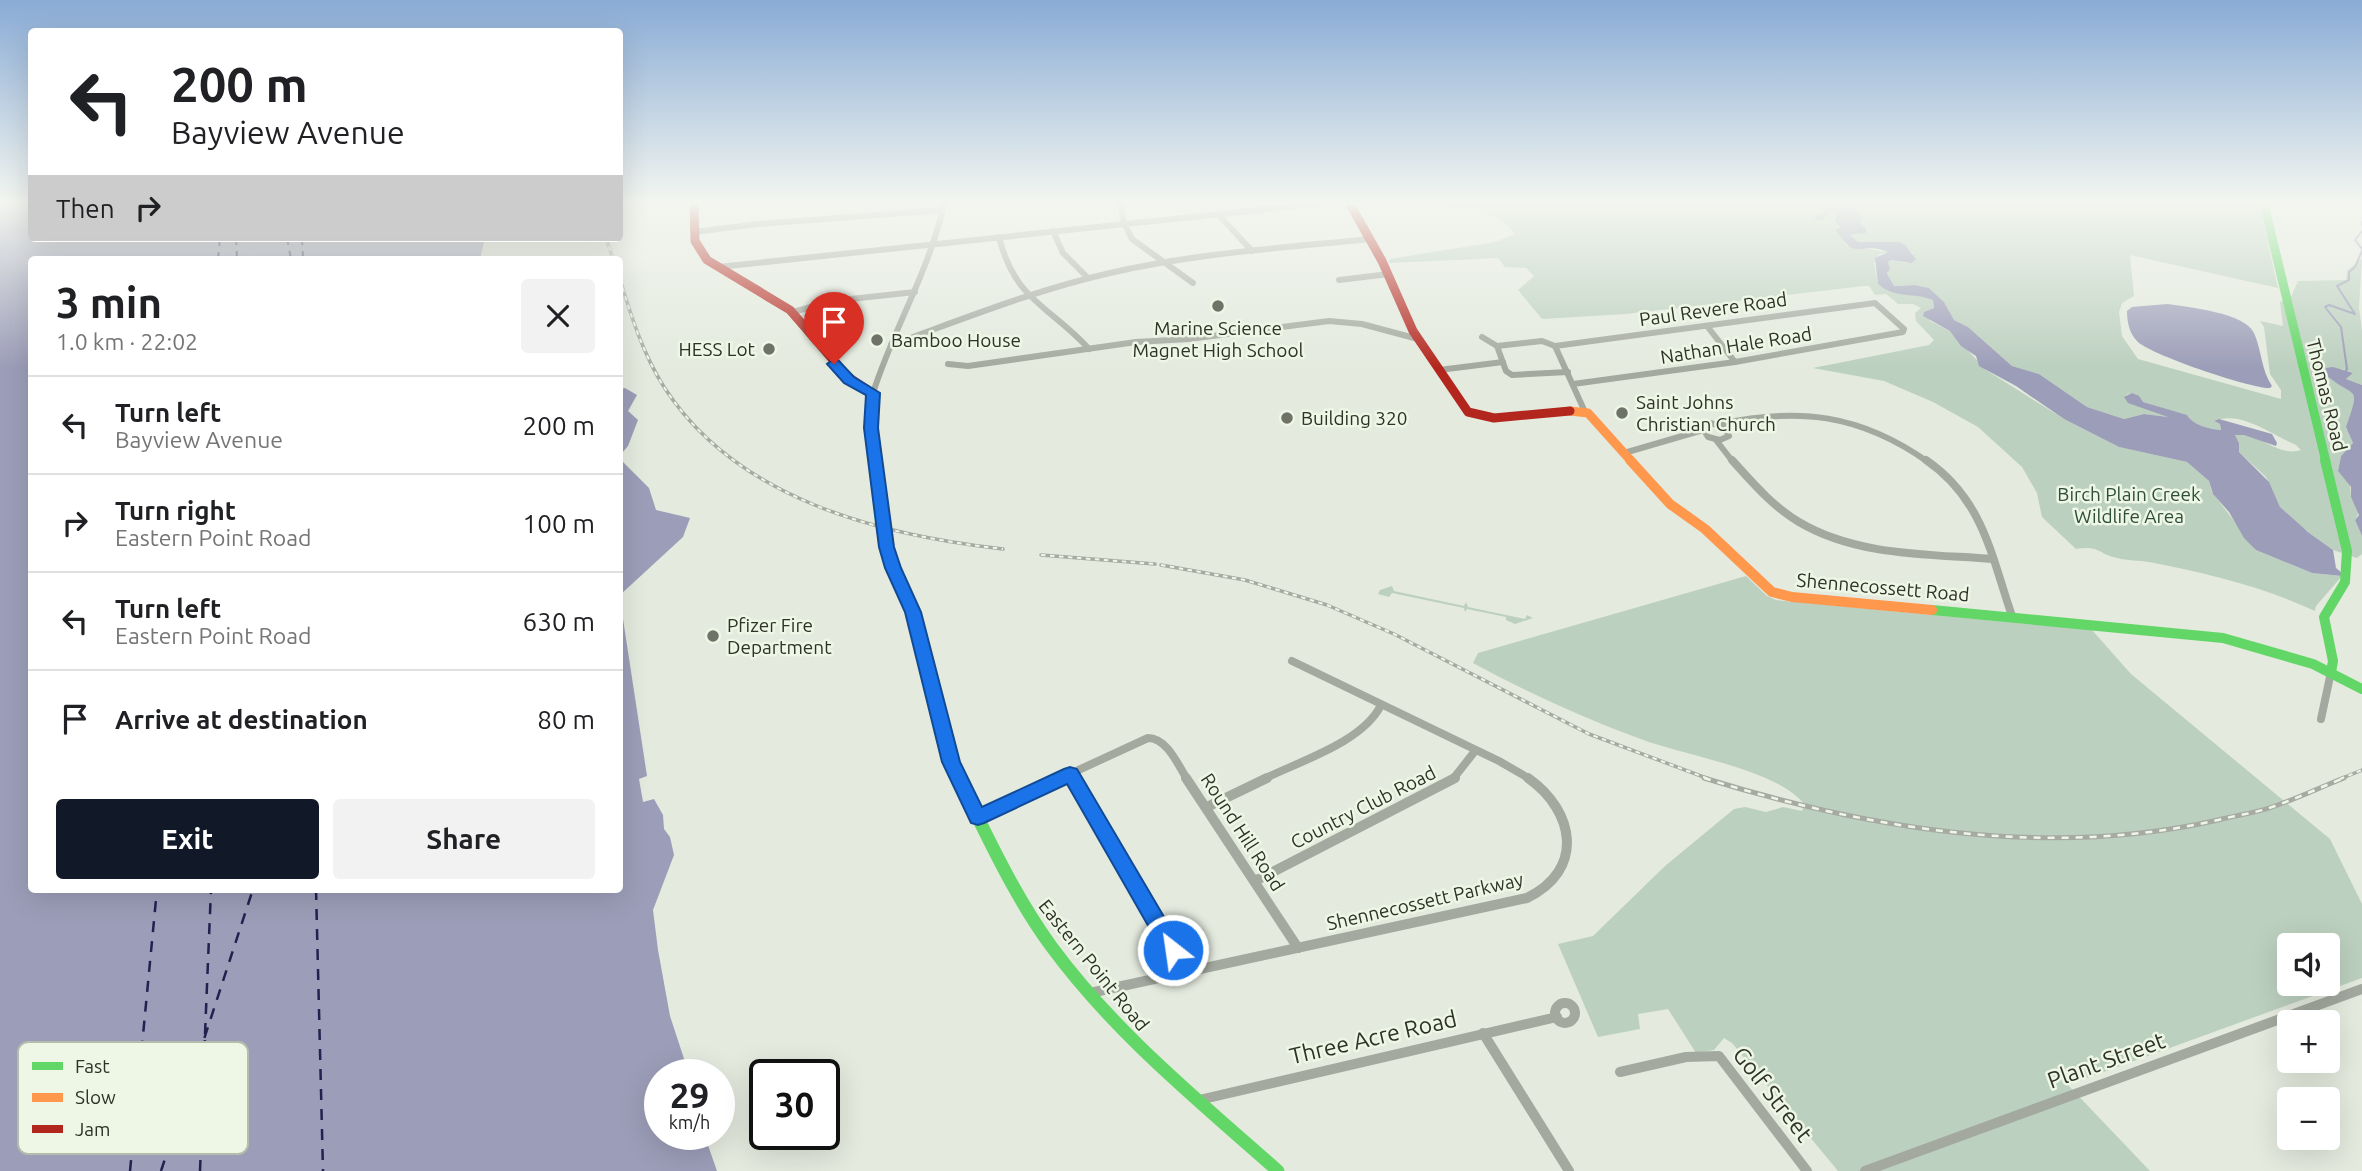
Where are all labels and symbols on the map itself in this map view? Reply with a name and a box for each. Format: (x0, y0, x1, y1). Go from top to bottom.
street label: Paul Revere Road (1638, 288, 1788, 330)
pin (804, 292, 864, 364)
marker: Marine Science Magnet High School (1210, 298, 1226, 314)
place label: Marine Science Magnet High School (1132, 317, 1304, 361)
street label: Nathan Hale Road (1659, 322, 1813, 368)
place label: Bamboo House (891, 329, 1021, 351)
marker: Bamboo House (869, 332, 885, 348)
street label: Thomas Road (2302, 337, 2352, 453)
place label: HESS Lot (679, 338, 756, 360)
marker: HESS Lot (761, 341, 777, 357)
place label: Saint Johns Christian Church (1636, 391, 1776, 435)
marker: Saint Johns Christian Church (1614, 405, 1630, 421)
place label: Building 320 (1301, 407, 1408, 429)
marker: Building 320 (1279, 410, 1295, 426)
park label: Birch Plain Creek Wildlife Area (2057, 483, 2201, 527)
street label: Shennecossett Road (1796, 568, 1970, 606)
place label: Pfizer Fire Department (727, 614, 832, 658)
marker: Pfizer Fire Department (705, 628, 721, 644)
street label: Country Club Road (1287, 761, 1439, 853)
street label: Round Hill Road (1197, 769, 1289, 895)
street label: Shennecossett Parkway (1325, 868, 1525, 934)
street label: Eastern Point Road (1034, 895, 1154, 1035)
position arrow (1136, 913, 1210, 987)
street label: Three Acre Road (1287, 1006, 1459, 1068)
street label: Plant Street (2044, 1027, 2168, 1093)
legend (18, 1042, 248, 1154)
street label: Golf Street (1728, 1042, 1818, 1146)
text: Fast (75, 1055, 110, 1077)
speed limit sign: 30 (749, 1059, 840, 1150)
text: Slow (75, 1086, 116, 1108)
text: Jam (75, 1118, 111, 1140)

